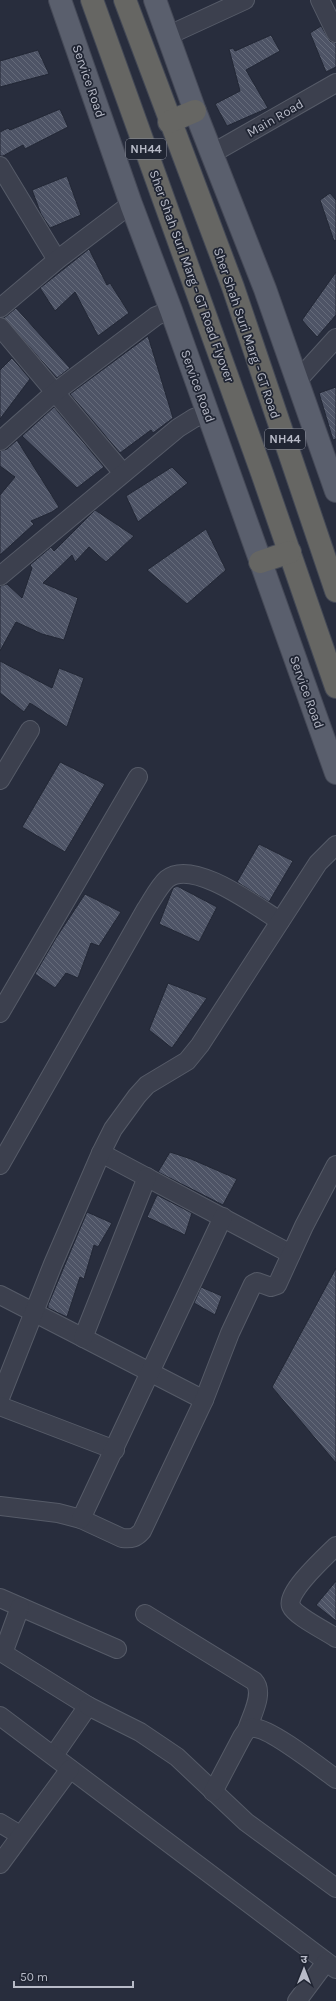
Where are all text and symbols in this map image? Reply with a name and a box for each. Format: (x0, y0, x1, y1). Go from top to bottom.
street label: Service Road (70, 43, 108, 119)
street label: Main Road (244, 96, 306, 140)
road number: NH44 (126, 139, 166, 159)
street label: Sher Shah Suri Marg - GT Road Flyover (147, 168, 238, 384)
street label: Sher Shah Suri Marg - GT Road (211, 245, 283, 421)
street label: Service Road (178, 348, 218, 424)
road number: NH44 (265, 429, 305, 449)
street label: Service Road (287, 654, 327, 730)
north arrow (284, 1949, 324, 1989)
text: उ (301, 1953, 308, 1966)
scale bar (14, 1963, 133, 1989)
text: 50 m (20, 1970, 48, 1984)

